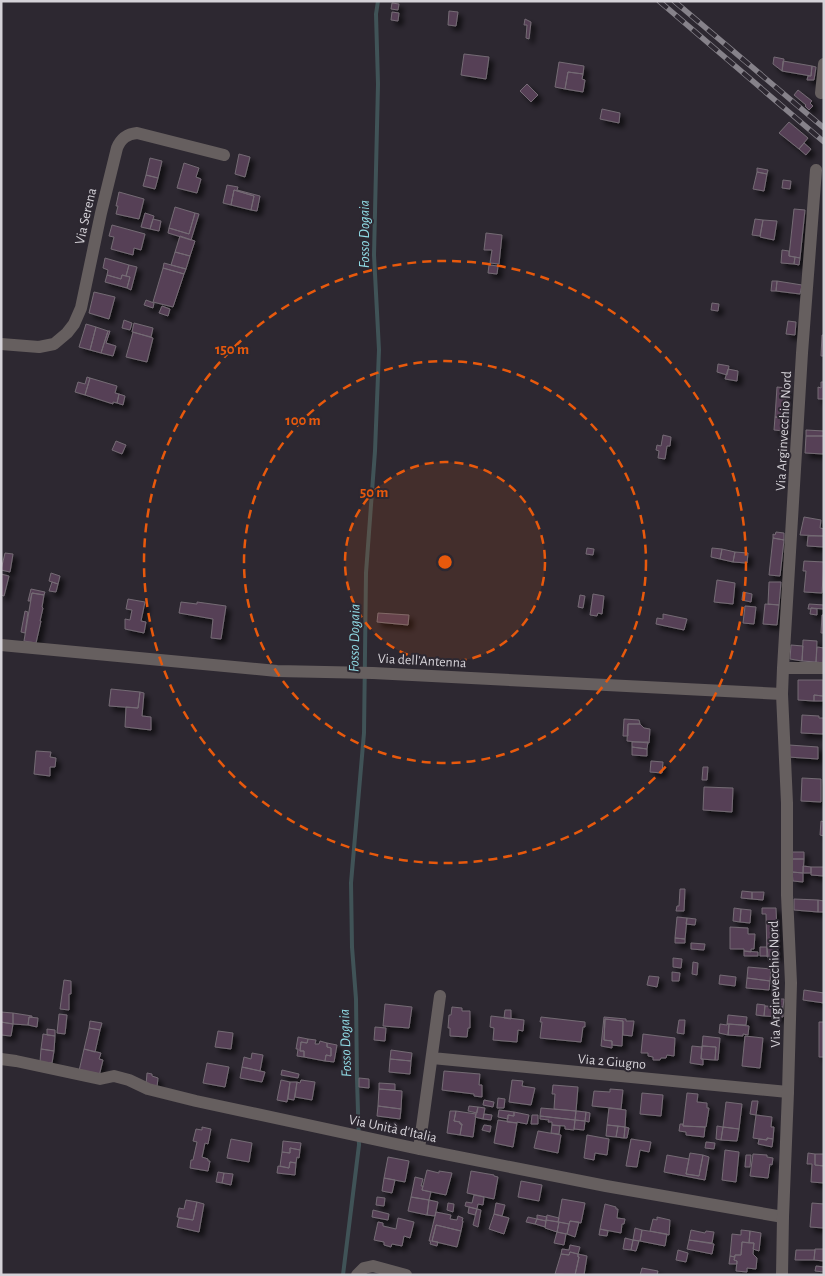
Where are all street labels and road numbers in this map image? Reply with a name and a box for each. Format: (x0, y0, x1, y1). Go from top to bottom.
street label: Via Serena (73, 186, 99, 246)
street label: Via Arginvecchio Nord (774, 371, 794, 491)
street label: Via dell'Antenna (377, 652, 467, 670)
street label: Via Arginevecchio Nord (767, 920, 783, 1048)
street label: Via 2 Giugno (577, 1052, 647, 1072)
street label: Via Unità d'Italia (347, 1113, 439, 1145)

